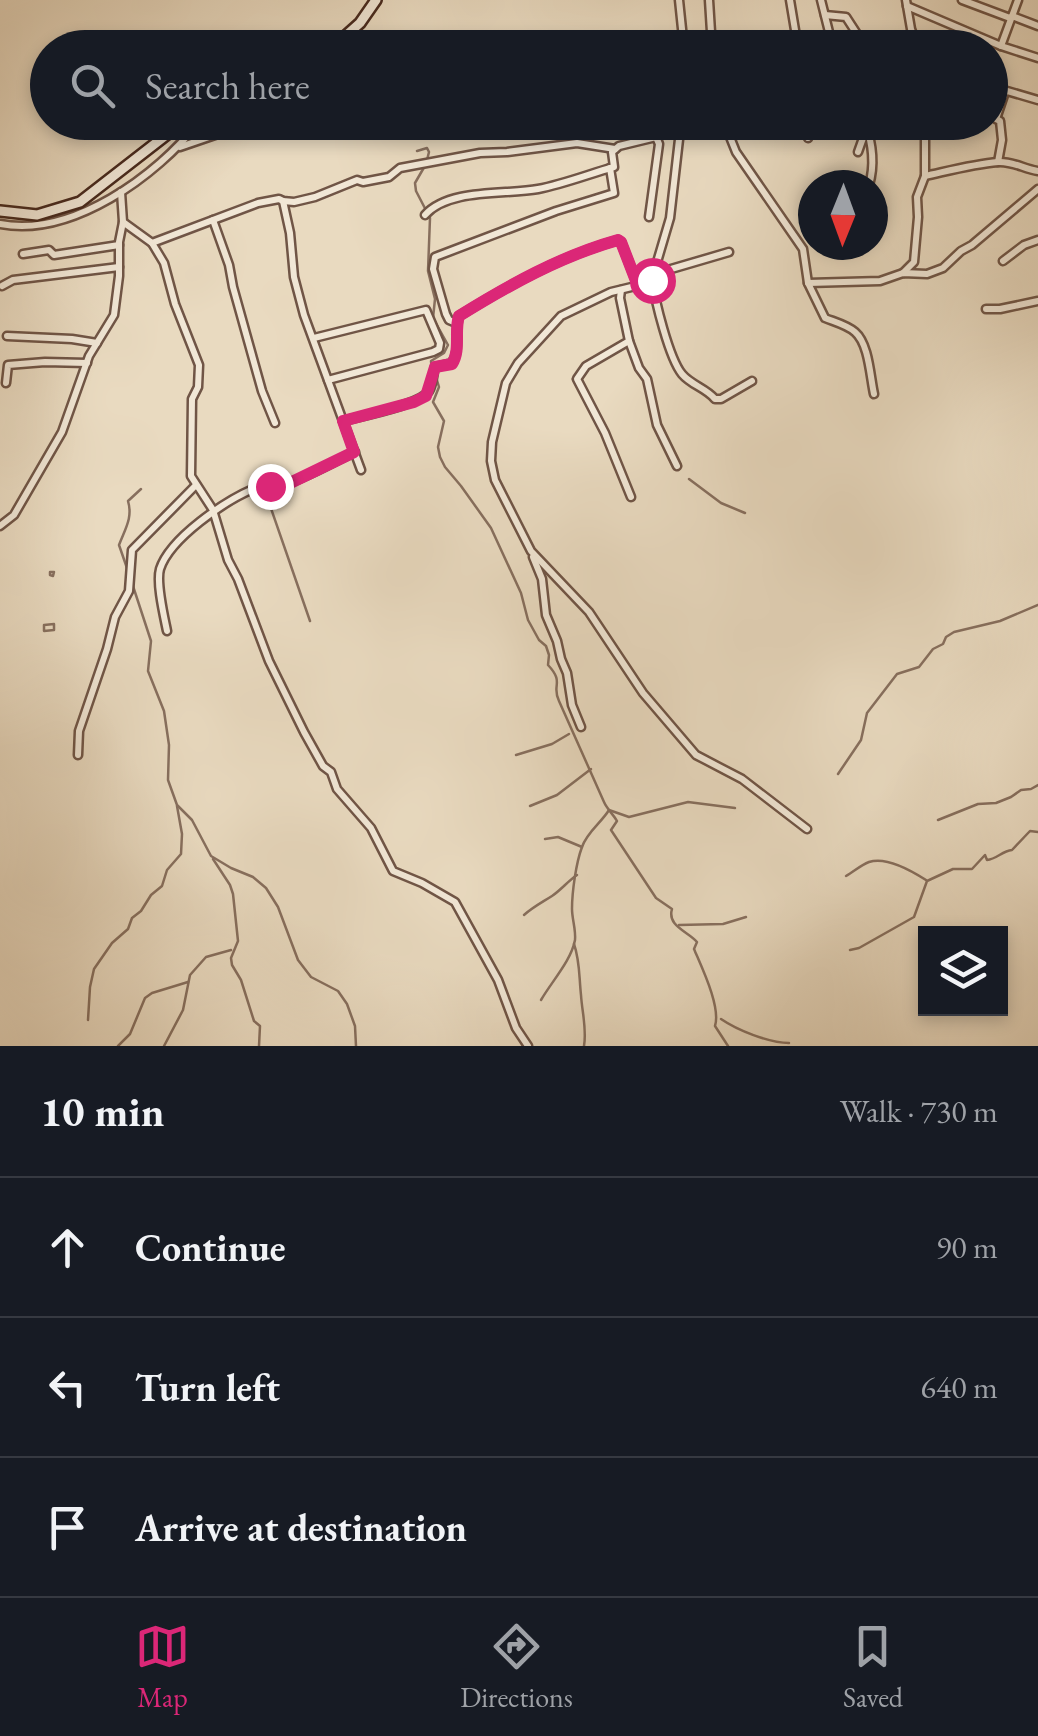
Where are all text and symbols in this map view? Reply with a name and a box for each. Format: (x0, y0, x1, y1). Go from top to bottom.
search box (30, 30, 1008, 140)
icon: search (65, 58, 120, 113)
text: Search here (145, 61, 310, 110)
north arrow (798, 170, 888, 260)
route start (630, 258, 676, 304)
route end (248, 464, 294, 510)
map controls (918, 926, 1008, 1016)
button: layers (918, 926, 1008, 1016)
text: 10 min (40, 1084, 164, 1139)
text: Walk · 730 m (840, 1090, 998, 1132)
icon: ahead (40, 1220, 95, 1275)
text: Continue (135, 1223, 286, 1272)
text: 90 m (936, 1226, 998, 1268)
icon: left (40, 1360, 95, 1415)
text: Turn left (135, 1363, 280, 1412)
text: 640 m (921, 1366, 998, 1408)
icon: arrive (40, 1500, 95, 1555)
text: Arrive at destination (135, 1503, 467, 1552)
tab: Map (135, 1619, 190, 1715)
tab: Directions (460, 1619, 573, 1715)
tab: Saved (843, 1619, 903, 1715)

